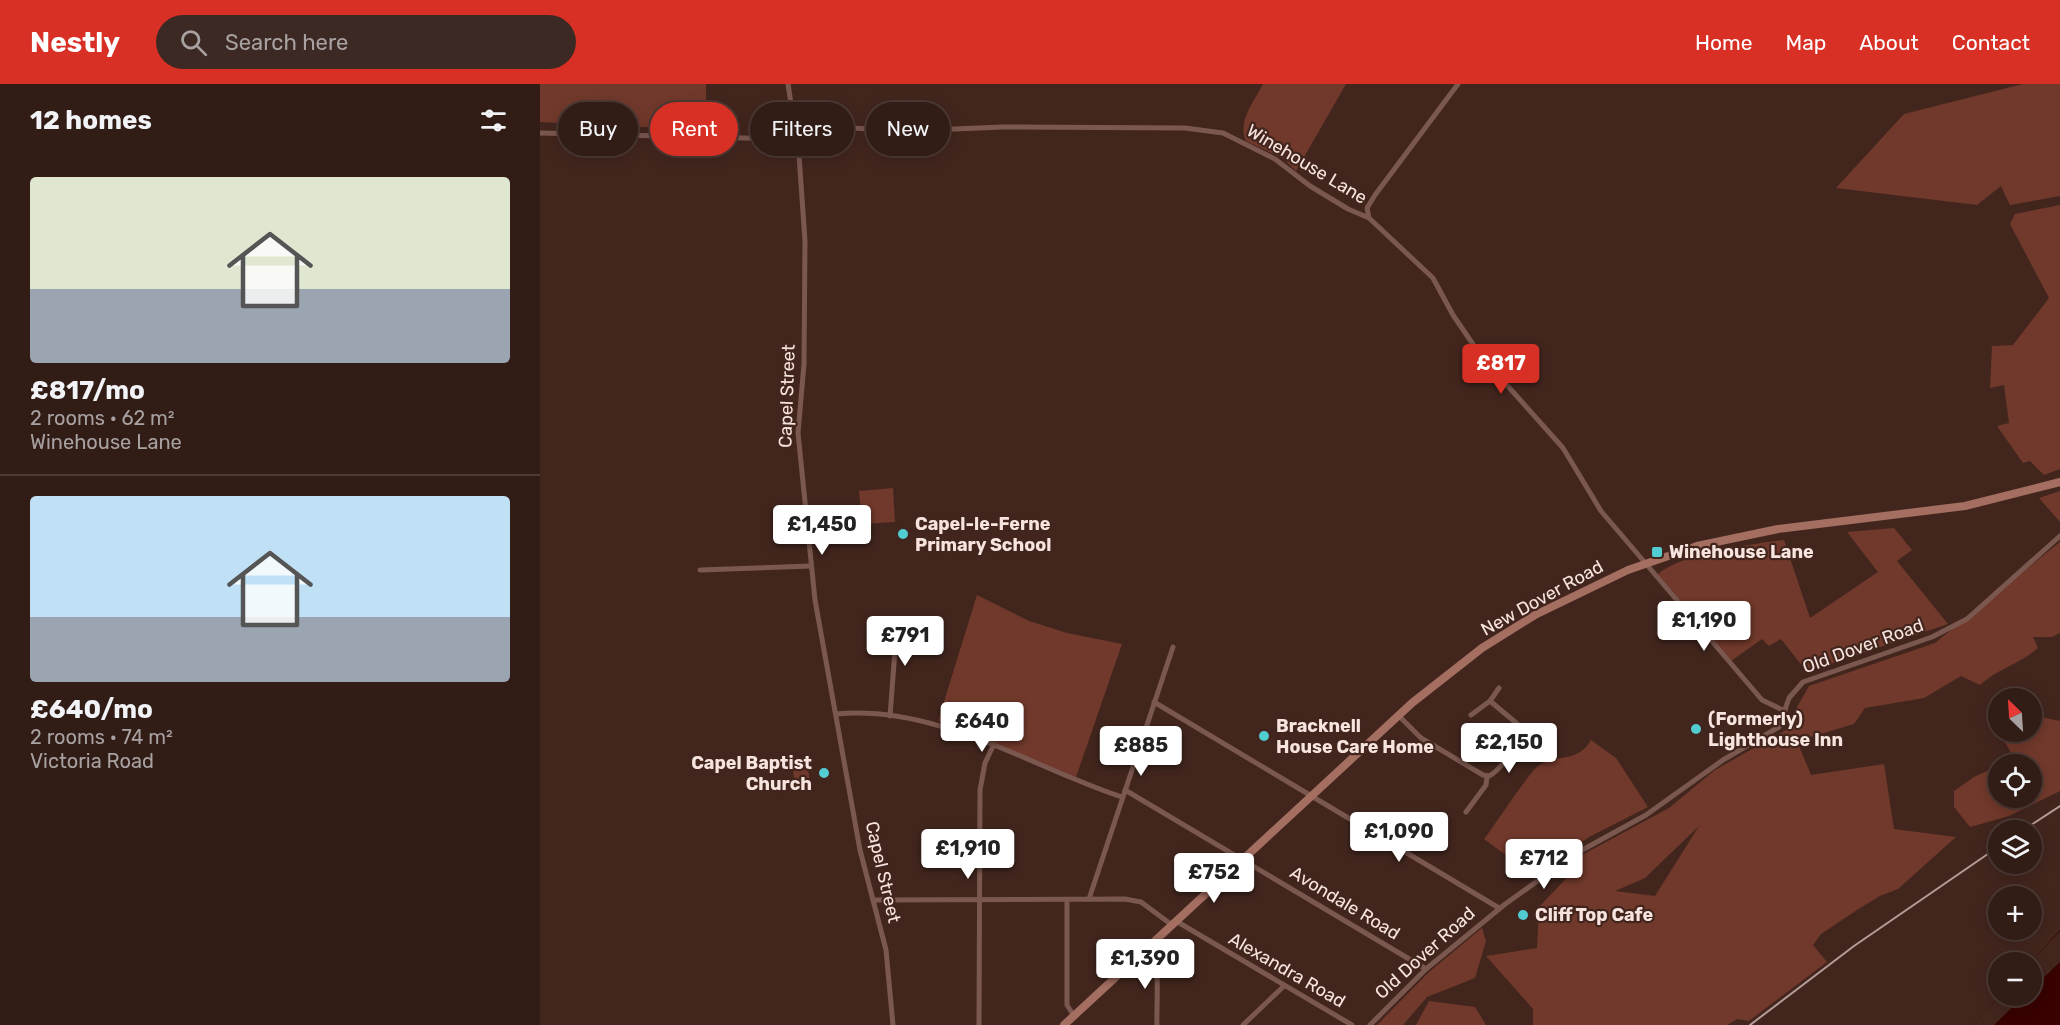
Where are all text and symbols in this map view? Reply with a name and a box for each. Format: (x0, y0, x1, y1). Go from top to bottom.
search box (156, 15, 576, 69)
text: Nestly (30, 26, 120, 59)
icon: search (177, 26, 210, 59)
text: Search here (225, 29, 348, 56)
text: Home (1695, 30, 1752, 55)
text: Map (1785, 30, 1826, 55)
text: About (1859, 30, 1919, 55)
text: Contact (1952, 30, 2030, 55)
chip: Buy (558, 102, 638, 156)
chip: Rent (650, 102, 738, 156)
chip: Filters (750, 102, 854, 156)
chip: New (866, 102, 950, 156)
icon: filters (477, 104, 510, 137)
text: 12 homes (30, 105, 152, 136)
street label: Winehouse Lane (1243, 119, 1371, 209)
icon: home (216, 216, 324, 324)
street label: Capel Street (774, 344, 800, 448)
pin: £817 (1465, 344, 1537, 395)
text: £817 (1476, 351, 1526, 375)
text: £817/mo (30, 375, 145, 406)
text: 2 rooms · 62 m² (30, 406, 175, 430)
text: Winehouse Lane (30, 430, 182, 454)
pin: £1,450 (773, 505, 871, 556)
text: £1,450 (787, 512, 857, 536)
place label: Capel-le-Ferne Primary School (915, 513, 1051, 556)
marker: Capel-le-Ferne Primary School (896, 527, 910, 541)
icon: home (216, 535, 324, 643)
place label: Winehouse Lane (1669, 541, 1814, 563)
marker: Winehouse Lane (1650, 545, 1664, 559)
street label: New Dover Road (1477, 555, 1607, 641)
pin: £1,190 (1655, 601, 1753, 652)
text: £1,190 (1672, 608, 1736, 632)
street label: Old Dover Road (1799, 614, 1927, 678)
pin: £791 (869, 616, 941, 667)
text: £791 (881, 623, 929, 647)
north arrow (1988, 688, 2042, 742)
map controls (1988, 688, 2042, 1006)
text: £640/mo (30, 694, 153, 725)
pin: £640 (946, 702, 1018, 753)
place label: (Formerly) Lighthouse Inn (1708, 708, 1843, 751)
text: £640 (955, 709, 1009, 733)
place label: Bracknell House Care Home (1276, 715, 1434, 758)
marker: (Formerly) Lighthouse Inn (1689, 722, 1703, 736)
pin: £2,150 (1460, 723, 1558, 774)
text: 2 rooms · 74 m² (30, 725, 173, 749)
pin: £885 (1105, 726, 1177, 777)
marker: Bracknell House Care Home (1257, 729, 1271, 743)
text: £2,150 (1475, 730, 1543, 754)
text: £885 (1114, 733, 1168, 757)
text: Victoria Road (30, 749, 154, 773)
place label: Capel Baptist Church (691, 752, 812, 795)
button: locate (1988, 754, 2042, 808)
marker: Capel Baptist Church (817, 766, 831, 780)
pin: £1,090 (1350, 812, 1448, 863)
street label: Capel Street (861, 819, 905, 925)
text: £1,090 (1364, 819, 1434, 843)
button: layers (1988, 820, 2042, 874)
pin: £1,910 (919, 829, 1017, 880)
text: £1,910 (935, 836, 1001, 860)
pin: £712 (1508, 839, 1580, 890)
text: £712 (1520, 846, 1568, 870)
pin: £752 (1178, 853, 1250, 904)
text: £752 (1188, 860, 1240, 884)
street label: Avondale Road (1286, 861, 1404, 945)
button: + (1988, 886, 2042, 940)
street label: Old Dover Road (1370, 902, 1480, 1004)
place label: Cliff Top Cafe (1535, 904, 1653, 926)
marker: Cliff Top Cafe (1516, 908, 1530, 922)
street label: Alexandra Road (1225, 928, 1349, 1012)
pin: £1,390 (1096, 939, 1194, 990)
text: £1,390 (1110, 946, 1180, 970)
button: − (1988, 952, 2042, 1006)

